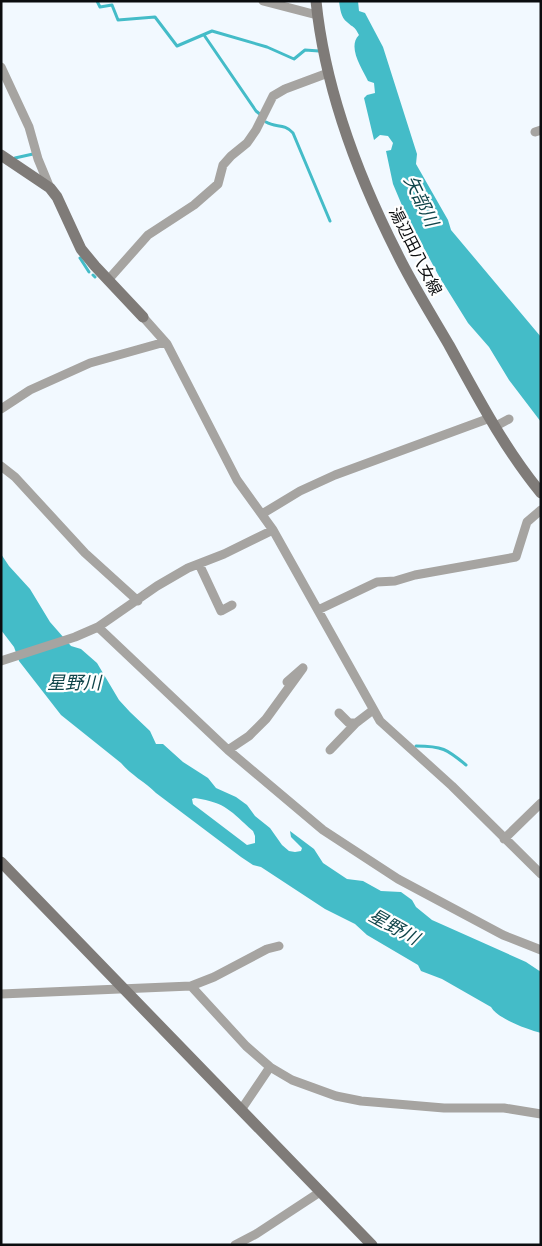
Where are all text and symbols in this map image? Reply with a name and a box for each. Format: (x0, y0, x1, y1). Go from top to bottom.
water label: 矢部川 (399, 171, 444, 232)
street label: 湯辺田八女線 (385, 204, 447, 298)
water label: 星野川 (47, 671, 103, 694)
water label: 星野川 (365, 903, 425, 951)

